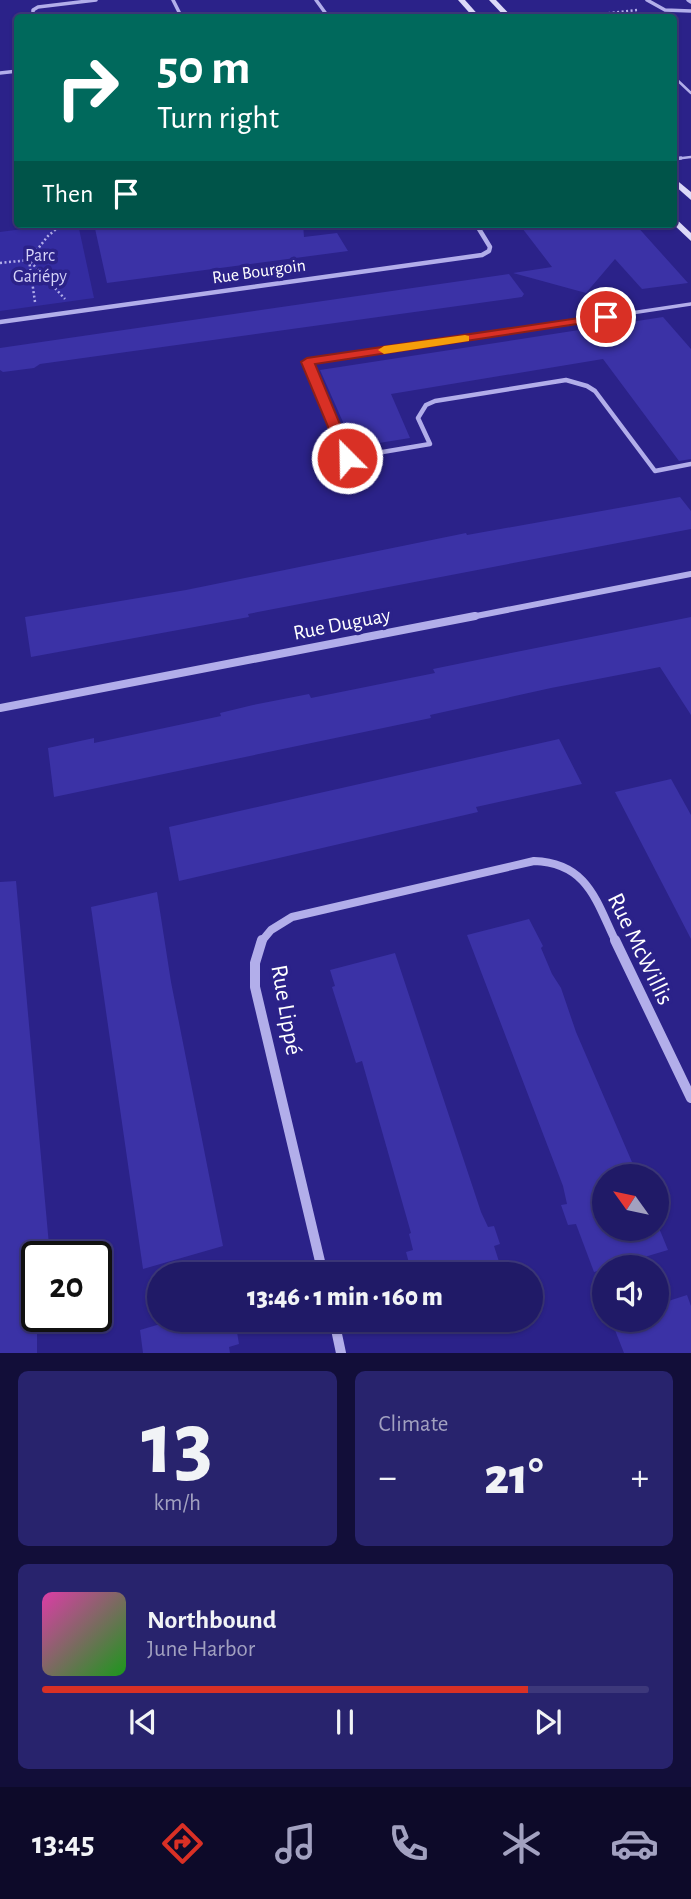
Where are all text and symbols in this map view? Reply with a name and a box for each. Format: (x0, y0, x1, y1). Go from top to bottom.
icon: right (42, 42, 133, 133)
text: 50 m (157, 44, 251, 93)
text: Turn right (157, 102, 279, 134)
icon: arrive (107, 175, 145, 213)
text: Then (42, 181, 93, 207)
park label: Parc Gariépy (13, 247, 67, 286)
street label: Rue Bourgoin (211, 257, 307, 287)
pin (576, 287, 636, 347)
icon: arrive (587, 298, 625, 336)
position arrow (310, 421, 384, 495)
street label: Rue Duguay (292, 604, 392, 644)
street label: Rue McWillis (603, 889, 677, 1009)
street label: Rue Lippé (266, 963, 306, 1057)
north arrow (592, 1164, 668, 1241)
map controls (592, 1164, 669, 1332)
speed limit sign: 20 (21, 1241, 112, 1332)
button: sound (592, 1255, 669, 1332)
text: 13:46 · 1 min · 160 m (247, 1284, 443, 1310)
text: 13 (141, 1399, 213, 1490)
text: Climate (379, 1413, 448, 1436)
text: 21° (484, 1451, 543, 1503)
text: − (379, 1459, 397, 1497)
text: + (631, 1459, 649, 1497)
text: km/h (154, 1492, 201, 1515)
text: Northbound (147, 1607, 276, 1633)
text: June Harbor (147, 1638, 255, 1661)
icon: previous (124, 1703, 162, 1741)
icon: pause (326, 1703, 364, 1741)
icon: next (529, 1703, 567, 1741)
icon: directions (158, 1819, 207, 1868)
icon: music (271, 1819, 320, 1868)
icon: phone (384, 1819, 433, 1868)
icon: climate (497, 1819, 546, 1868)
icon: car (610, 1819, 659, 1868)
text: 13:45 (32, 1827, 95, 1859)

